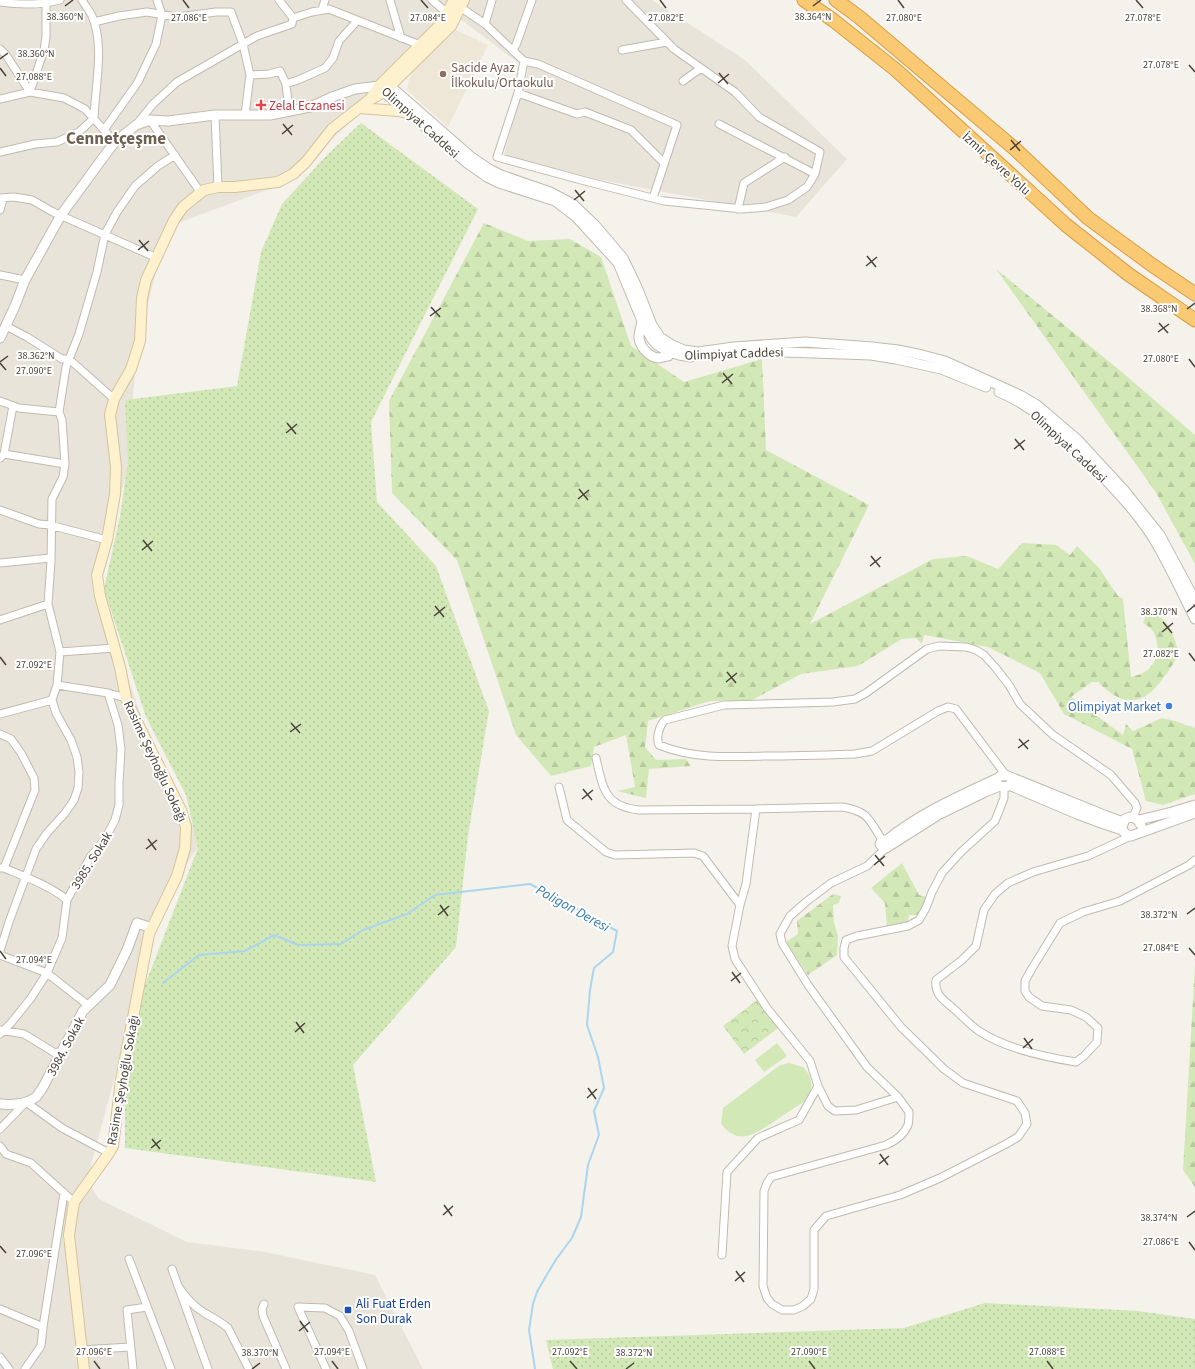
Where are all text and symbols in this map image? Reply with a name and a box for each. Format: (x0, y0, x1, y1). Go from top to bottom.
text: 38.360°N (46, 10, 84, 24)
text: 38.364°N (794, 10, 832, 24)
text: 27.086°E (171, 11, 207, 25)
text: 27.084°E (410, 11, 446, 25)
text: 27.082°E (648, 11, 684, 25)
text: 27.080°E (886, 11, 922, 25)
text: 27.078°E (1125, 11, 1161, 25)
text: 38.360°N (17, 47, 55, 61)
text: 27.078°E (1143, 58, 1179, 72)
place label: Sacide Ayaz İlkokulu/Ortaokulu (451, 59, 554, 92)
marker: Sacide Ayaz İlkokulu/Ortaokulu (438, 69, 448, 79)
text: 27.088°E (16, 70, 52, 84)
street label: Olimpiyat Caddesi (378, 83, 463, 163)
place label: Zelal Eczanesi (269, 97, 345, 115)
marker: Zelal Eczanesi (256, 100, 266, 110)
district label: Cennetçeşme (66, 127, 166, 151)
street label: İzmir Çevre Yolu (958, 128, 1035, 199)
text: 38.368°N (1140, 302, 1178, 316)
street label: Olimpiyat Caddesi (684, 343, 784, 365)
text: 38.362°N (17, 349, 55, 363)
text: 27.080°E (1143, 352, 1179, 366)
text: 27.090°E (16, 364, 52, 378)
street label: Olimpiyat Caddesi (1026, 406, 1111, 487)
text: 38.370°N (1140, 605, 1178, 619)
text: 27.082°E (1143, 647, 1179, 661)
text: 27.092°E (16, 658, 52, 672)
street label: Rasime Şeyhoğlu Sokağı (119, 698, 191, 825)
place label: Olimpiyat Market (1068, 698, 1162, 716)
marker: Olimpiyat Market (1164, 701, 1174, 711)
street label: 3985. Sokak (67, 828, 117, 893)
water label: Poligon Deresi (532, 880, 614, 938)
text: 38.372°N (1140, 908, 1178, 922)
text: 27.084°E (1143, 941, 1179, 955)
text: 27.094°E (16, 953, 52, 967)
street label: 3984. Sokak (43, 1013, 89, 1079)
street label: Rasime Şeyhoğlu Sokağı (103, 1014, 143, 1147)
text: 38.374°N (1140, 1211, 1178, 1225)
text: 27.086°E (1143, 1235, 1179, 1249)
text: 27.096°E (16, 1247, 52, 1261)
place label: Ali Fuat Erden Son Durak (356, 1295, 431, 1328)
marker: Ali Fuat Erden Son Durak (343, 1305, 353, 1315)
text: 27.096°E (76, 1345, 112, 1359)
text: 27.094°E (314, 1345, 350, 1359)
text: 27.092°E (552, 1345, 588, 1359)
text: 27.090°E (791, 1345, 827, 1359)
text: 27.088°E (1029, 1345, 1065, 1359)
text: 38.370°N (241, 1346, 279, 1360)
text: 38.372°N (615, 1346, 653, 1360)

